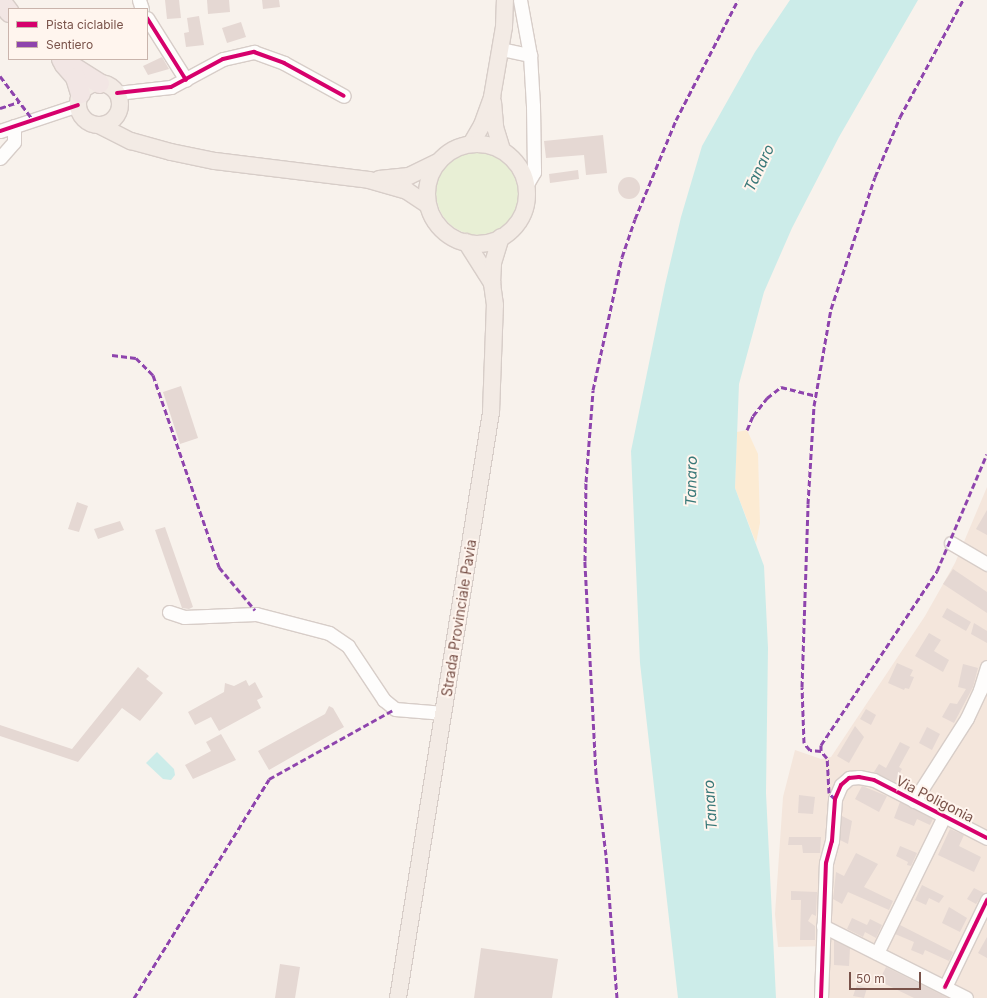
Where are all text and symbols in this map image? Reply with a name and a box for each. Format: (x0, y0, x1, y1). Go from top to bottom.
legend (8, 8, 148, 60)
text: Pista ciclabile (46, 17, 123, 32)
text: Sentiero (46, 37, 93, 52)
water label: Tanaro (740, 141, 778, 195)
water label: Tanaro (682, 456, 700, 506)
street label: Strada Provinciale Pavia (438, 538, 480, 698)
street label: Via Poligonia (893, 772, 977, 826)
water label: Tanaro (699, 779, 721, 831)
scale bar (851, 964, 923, 990)
text: 50 m (856, 971, 885, 986)

